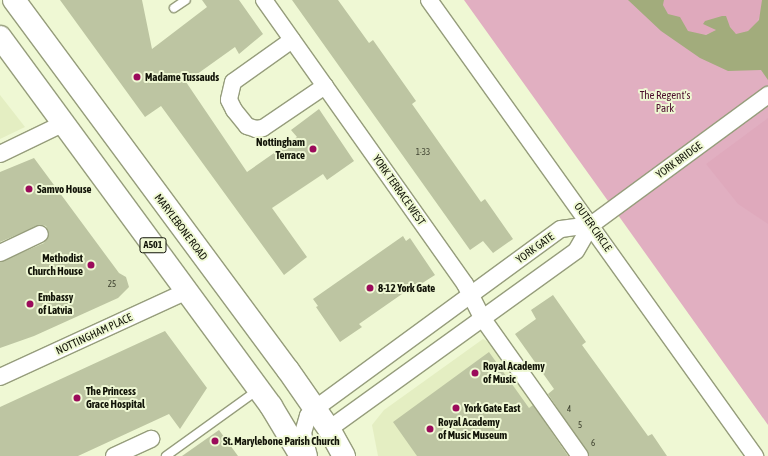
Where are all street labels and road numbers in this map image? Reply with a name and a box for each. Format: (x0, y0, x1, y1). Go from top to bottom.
street label: YORK BRIDGE (653, 139, 705, 181)
street label: YORK TERRACE WEST (370, 152, 428, 228)
street label: MARYLEBONE ROAD (152, 191, 210, 263)
street label: OUTER CIRCLE (571, 200, 615, 254)
street label: YORK GATE (513, 230, 557, 266)
road number: A501 (139, 237, 167, 253)
street label: NOTTINGHAM PLACE (54, 311, 134, 357)

